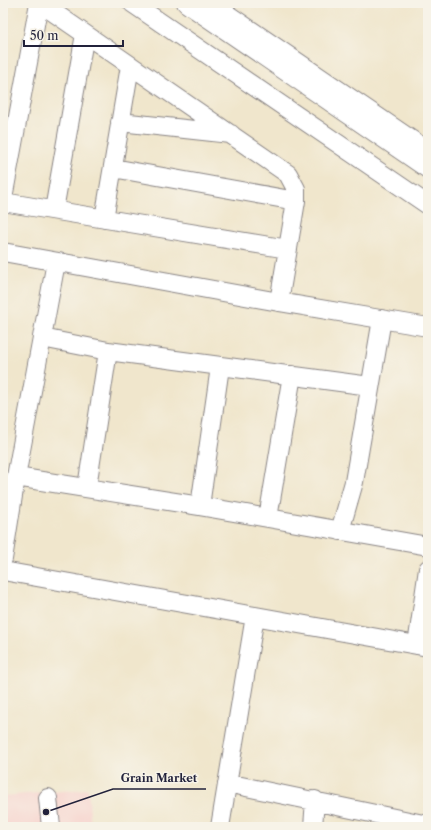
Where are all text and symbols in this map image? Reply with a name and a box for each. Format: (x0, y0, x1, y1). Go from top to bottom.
scale bar (24, 22, 123, 48)
text: 50 m (30, 28, 59, 43)
callout: Grain Market (113, 766, 206, 789)
text: Grain Market (121, 771, 198, 785)

